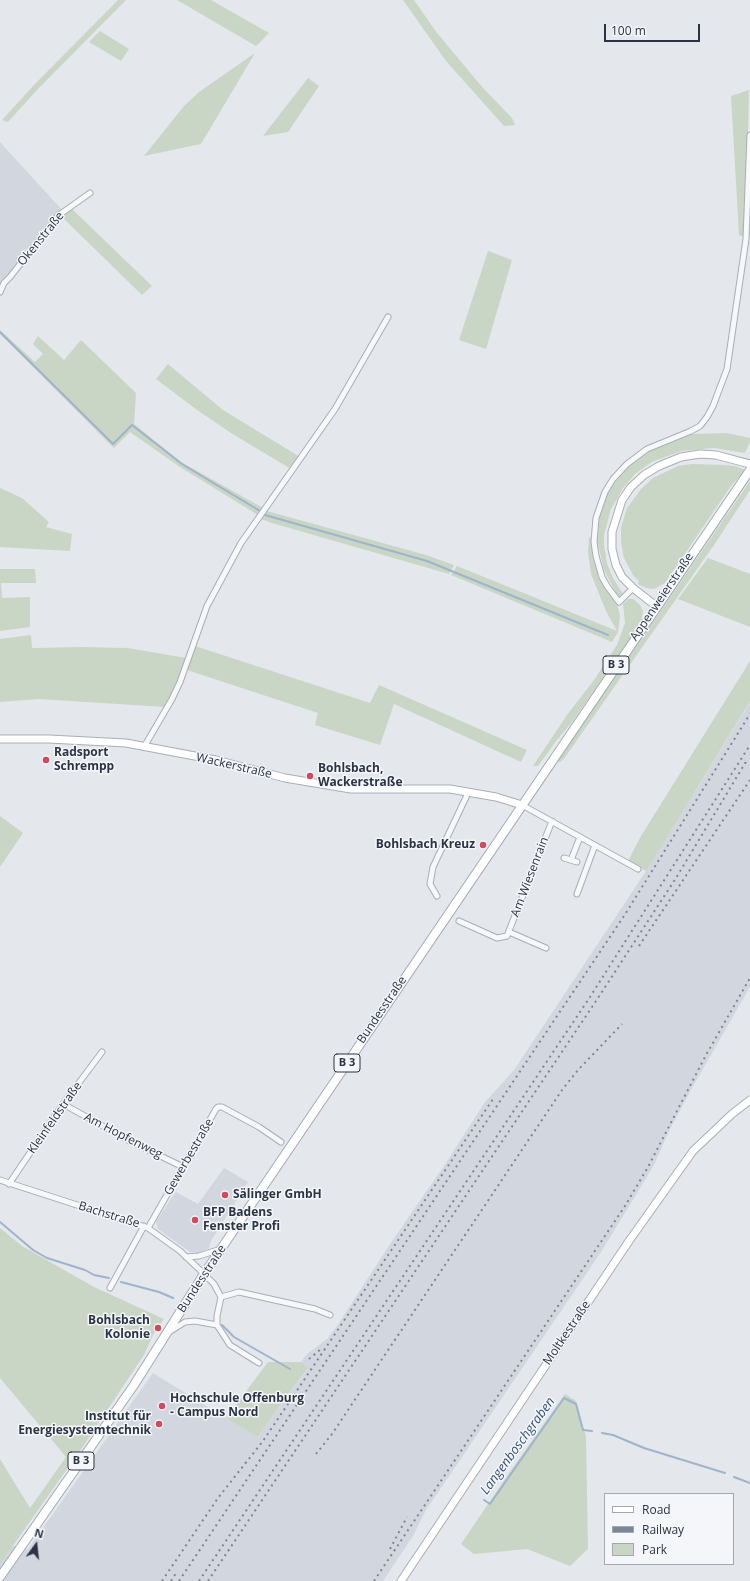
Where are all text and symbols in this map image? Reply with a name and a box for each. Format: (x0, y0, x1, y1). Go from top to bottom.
scale bar (606, 16, 702, 42)
text: 100 m (611, 22, 646, 39)
street label: Okenstraße (15, 209, 67, 269)
street label: Appenweierstraße (627, 550, 697, 644)
road number: B 3 (603, 656, 629, 674)
place label: Radsport Schrempp (54, 746, 114, 774)
street label: Wackerstraße (195, 750, 273, 782)
marker: Radsport Schrempp (41, 755, 51, 765)
place label: Bohlsbach, Wackerstraße (318, 762, 402, 790)
marker: Bohlsbach, Wackerstraße (305, 771, 315, 781)
street label: Am Wiesenrain (508, 835, 552, 919)
place label: Bohlsbach Kreuz (376, 838, 475, 852)
marker: Bohlsbach Kreuz (478, 840, 488, 850)
street label: Bundesstraße (354, 974, 410, 1046)
road number: B 3 (334, 1054, 360, 1072)
street label: Kleinfeldstraße (25, 1079, 85, 1157)
street label: Am Hopfenweg (81, 1110, 165, 1162)
street label: Gewerbestraße (161, 1116, 217, 1198)
place label: Sälinger GmbH (233, 1188, 322, 1202)
marker: Sälinger GmbH (220, 1190, 230, 1200)
street label: Bachstraße (77, 1199, 141, 1231)
place label: BFP Badens Fenster Profi (203, 1206, 280, 1234)
marker: BFP Badens Fenster Profi (190, 1215, 200, 1225)
street label: Bundesstraße (175, 1242, 229, 1316)
street label: Moltkestraße (540, 1298, 594, 1368)
place label: Bohlsbach Kolonie (88, 1314, 150, 1342)
marker: Bohlsbach Kolonie (153, 1323, 163, 1333)
place label: Hochschule Offenburg - Campus Nord (170, 1392, 304, 1420)
water label: Langenboschgraben (478, 1394, 558, 1498)
marker: Hochschule Offenburg - Campus Nord (157, 1401, 167, 1411)
place label: Institut für Energiesystemtechnik (18, 1410, 151, 1438)
marker: Institut für Energiesystemtechnik (154, 1419, 164, 1429)
road number: B 3 (68, 1452, 94, 1470)
legend (604, 1493, 734, 1565)
text: Road (642, 1501, 671, 1518)
text: Railway (642, 1521, 684, 1538)
north arrow (16, 1525, 56, 1565)
text: N (33, 1525, 45, 1541)
text: Park (642, 1541, 667, 1558)

